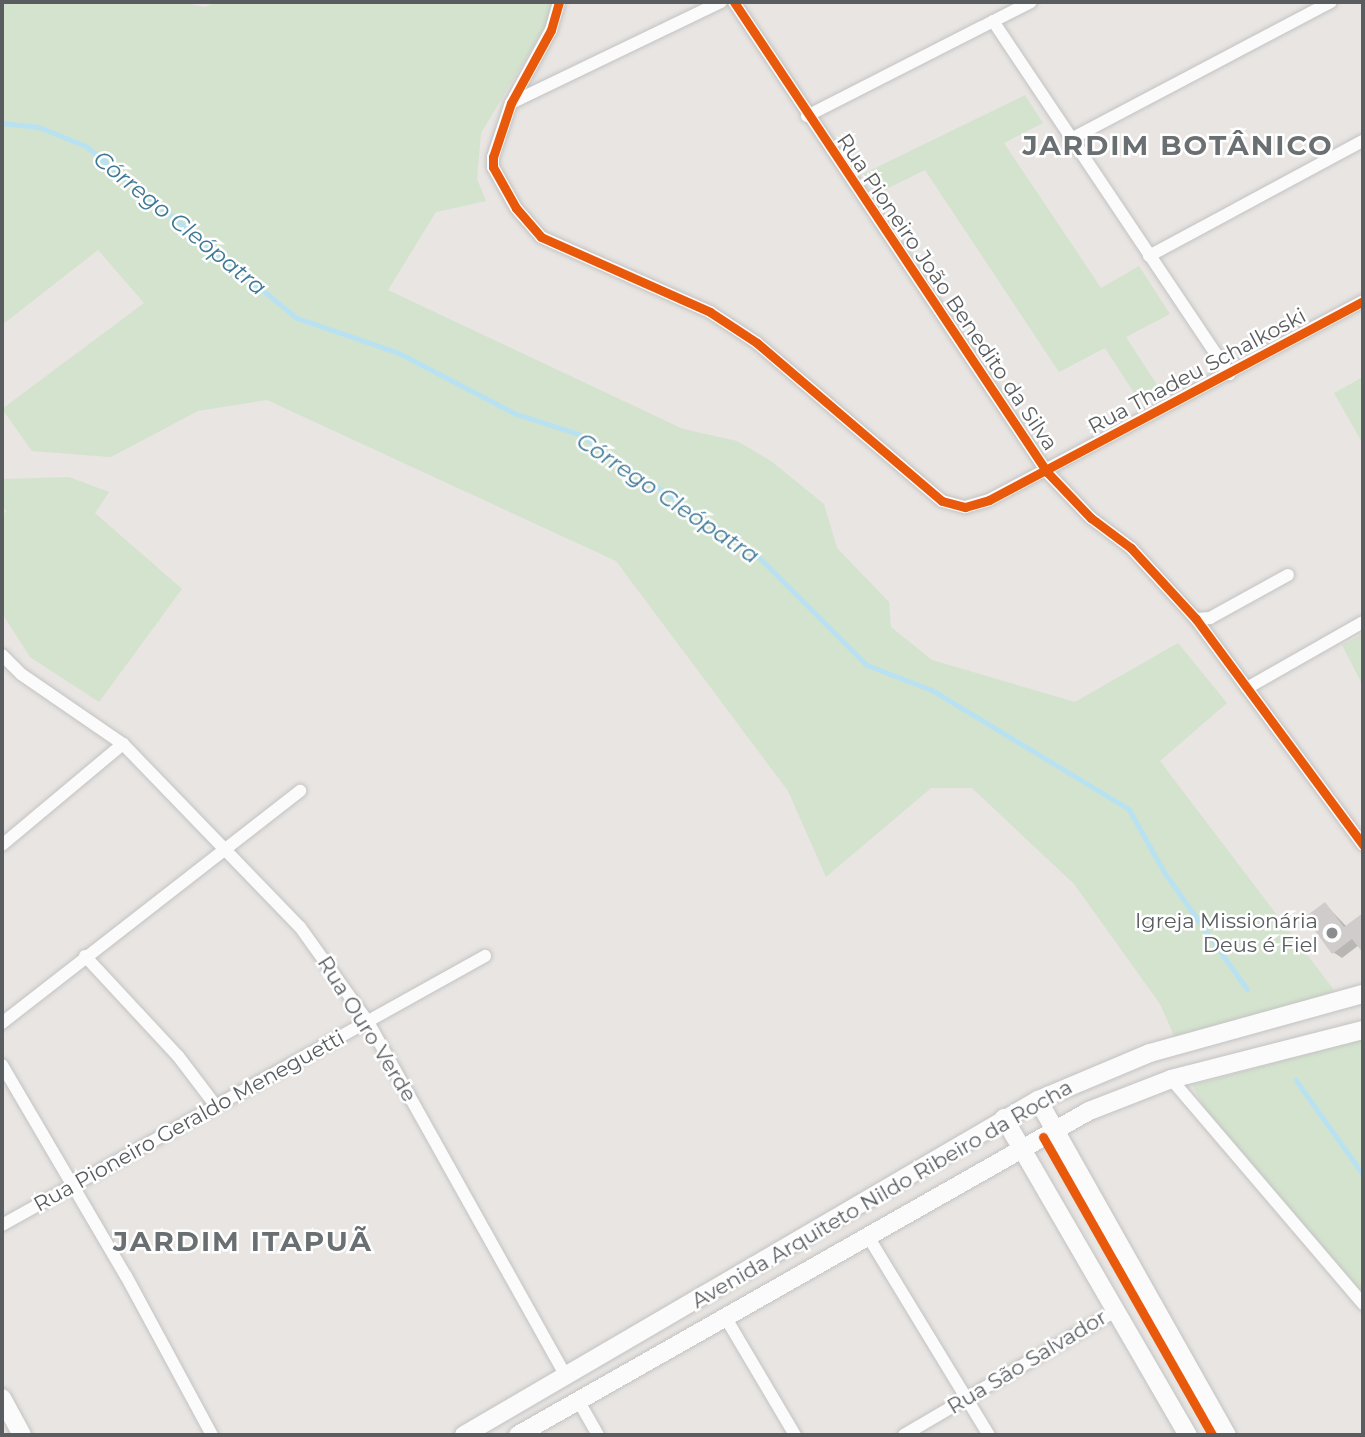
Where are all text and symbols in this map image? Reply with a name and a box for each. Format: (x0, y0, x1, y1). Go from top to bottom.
district label: JARDIM BOTÂNICO (1024, 128, 1332, 162)
street label: Rua Pioneiro João Benedito da Silva (831, 129, 1063, 455)
water label: Córrego Cleópatra (88, 145, 272, 301)
street label: Rua Thadeu Schalkoski (1084, 303, 1310, 439)
water label: Córrego Cleópatra (571, 427, 765, 569)
place label: Igreja Missionária Deus é Fiel (1135, 908, 1318, 958)
marker: Igreja Missionária Deus é Fiel (1324, 925, 1340, 941)
street label: Rua Ouro Verde (312, 952, 422, 1106)
street label: Rua Pioneiro Geraldo Meneguetti (29, 1025, 349, 1217)
street label: Avenida Arquiteto Nildo Ribeiro da Rocha (687, 1074, 1077, 1314)
district label: JARDIM ITAPUÃ (115, 1224, 371, 1258)
street label: Rua São Salvador (943, 1305, 1111, 1419)

